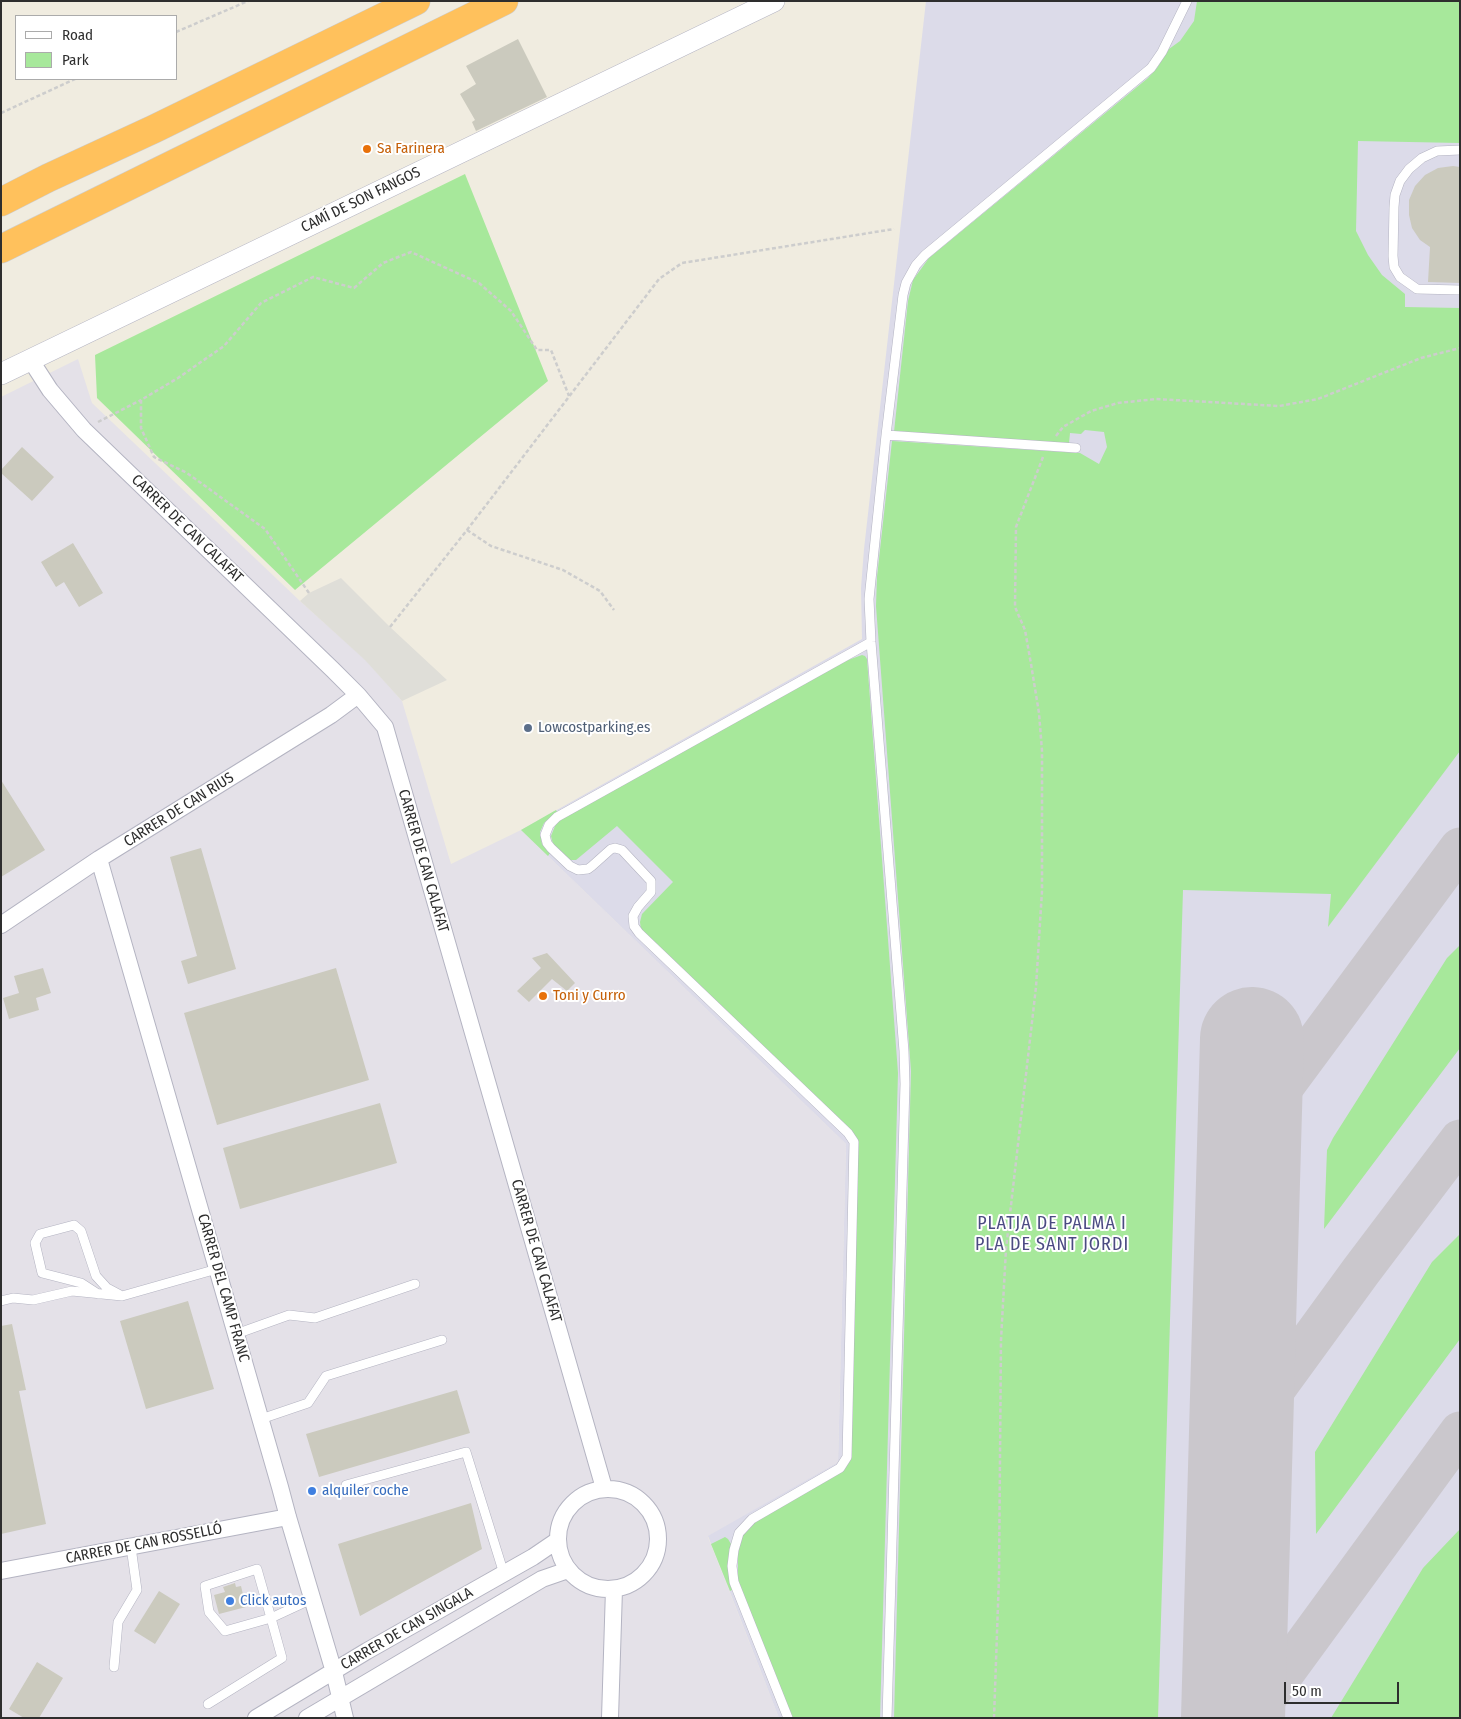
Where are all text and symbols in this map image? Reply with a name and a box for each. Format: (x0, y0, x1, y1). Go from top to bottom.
legend (15, 15, 178, 80)
text: Road (62, 26, 93, 44)
text: Park (62, 51, 89, 69)
place label: Sa Farinera (377, 140, 445, 158)
marker: Sa Farinera (361, 143, 373, 155)
street label: CAMÍ DE SON FANGOS (298, 163, 424, 237)
street label: CARRER DE CAN CALAFAT (128, 471, 246, 587)
place label: Lowcostparking.es (538, 719, 650, 737)
marker: Lowcostparking.es (522, 722, 534, 734)
street label: CARRER DE CAN RIUS (121, 769, 237, 851)
street label: CARRER DE CAN CALAFAT (394, 787, 452, 935)
place label: Toni y Curro (553, 987, 626, 1005)
marker: Toni y Curro (537, 990, 549, 1002)
street label: CARRER DE CAN CALAFAT (507, 1177, 565, 1325)
street label: CARRER DEL CAMP FRANC (193, 1212, 253, 1364)
district label: PLATJA DE PALMA I PLA DE SANT JORDI (973, 1213, 1131, 1256)
place label: alquiler coche (322, 1482, 409, 1500)
marker: alquiler coche (306, 1485, 318, 1497)
street label: CARRER DE CAN ROSSELLÓ (64, 1520, 224, 1568)
street label: CARRER DE CAN SINGALA (338, 1584, 476, 1674)
place label: Click autos (240, 1592, 306, 1610)
marker: Click autos (224, 1595, 236, 1607)
scale bar (1286, 1672, 1401, 1704)
text: 50 m (1292, 1682, 1322, 1700)

